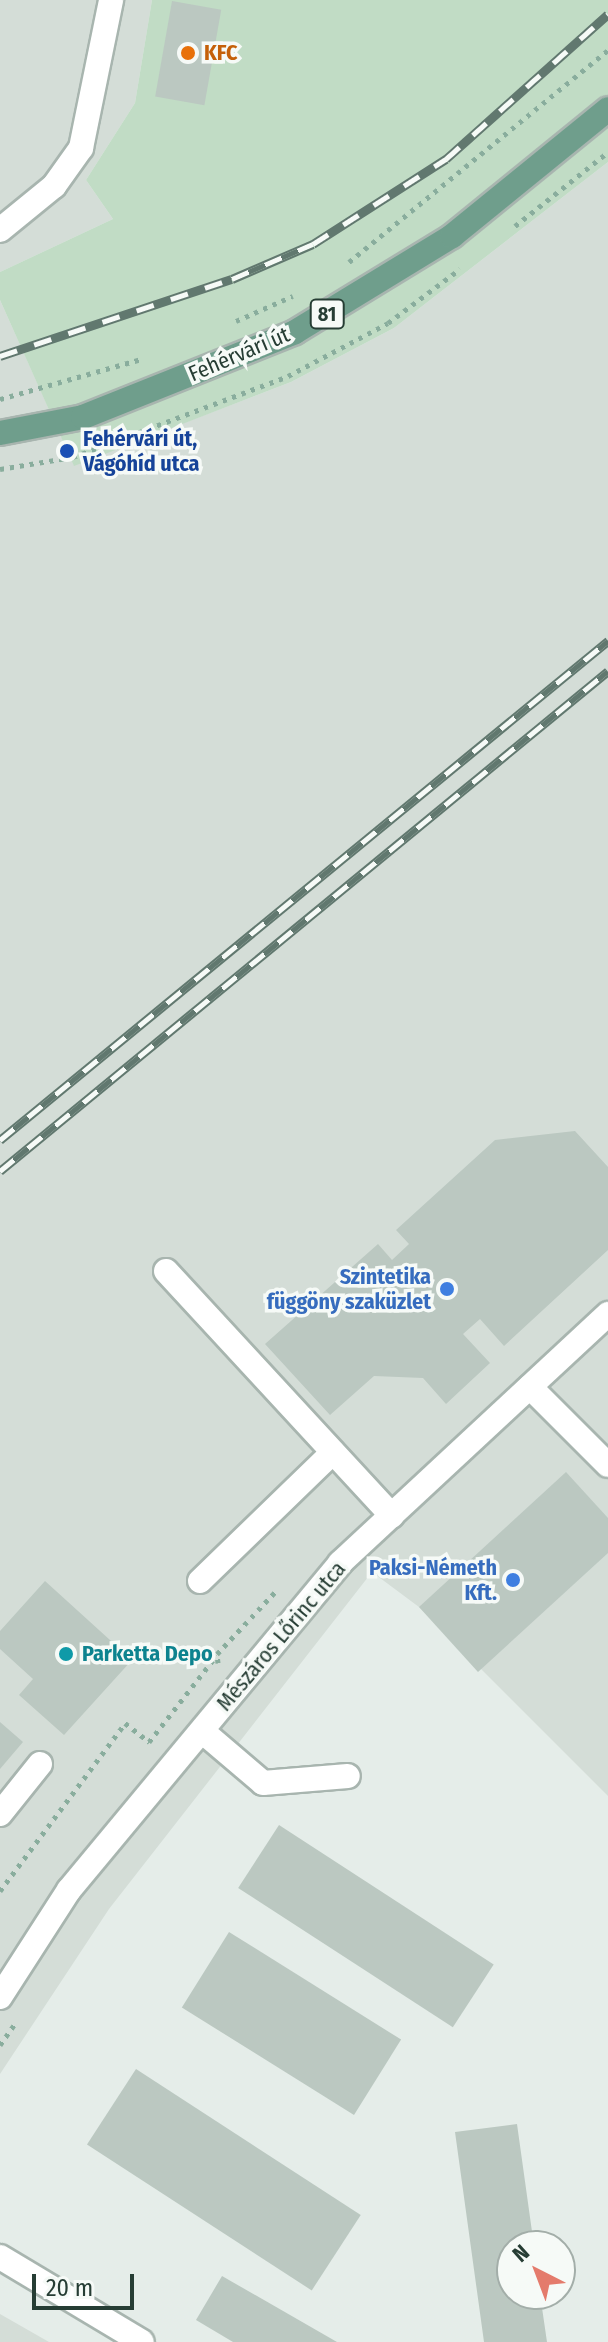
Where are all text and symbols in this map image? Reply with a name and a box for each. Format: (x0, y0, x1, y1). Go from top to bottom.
place label: KFC (204, 40, 238, 66)
marker: KFC (179, 44, 197, 62)
road number: 81 (309, 298, 345, 330)
street label: Fehérvári út (184, 321, 294, 387)
place label: Fehérvári út, Vágóhíd utca (83, 425, 199, 476)
marker: Fehérvári út, Vágóhíd utca (58, 442, 76, 460)
place label: Szintetika függöny szaküzlet (267, 1263, 431, 1314)
marker: Szintetika függöny szaküzlet (438, 1280, 456, 1298)
place label: Paksi-Németh Kft. (369, 1554, 497, 1606)
street label: Mészáros Lőrinc utca (211, 1556, 351, 1716)
marker: Paksi-Németh Kft. (504, 1571, 522, 1589)
place label: Parketta Depo (82, 1641, 213, 1667)
marker: Parketta Depo (57, 1645, 75, 1663)
north arrow (496, 2230, 576, 2310)
text: N (507, 2239, 535, 2268)
scale bar (36, 2258, 138, 2308)
text: 20 m (46, 2274, 93, 2302)

